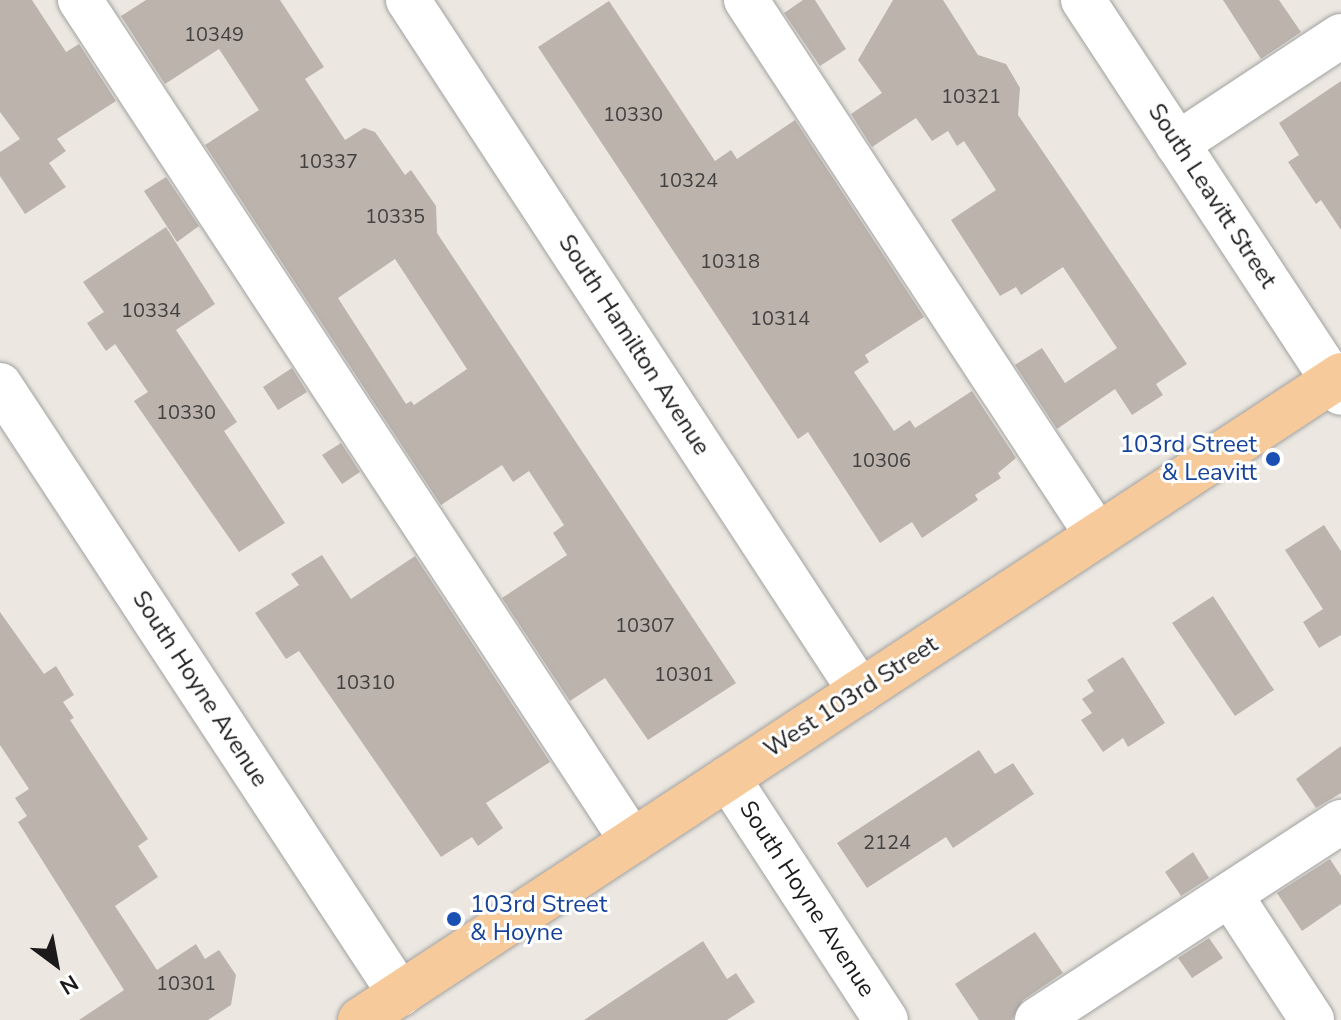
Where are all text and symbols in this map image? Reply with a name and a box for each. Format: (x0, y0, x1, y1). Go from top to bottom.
house number: 10349 (184, 22, 244, 46)
house number: 10321 (941, 84, 1001, 108)
street label: South Leavitt Street (1142, 98, 1282, 294)
house number: 10330 (603, 102, 663, 126)
house number: 10337 (298, 149, 358, 173)
house number: 10324 (658, 168, 718, 192)
house number: 10335 (365, 204, 425, 228)
street label: South Hamilton Avenue (552, 229, 716, 461)
house number: 10318 (700, 249, 760, 273)
house number: 10334 (121, 298, 181, 322)
house number: 10314 (750, 306, 810, 330)
house number: 10330 (156, 400, 216, 424)
place label: 103rd Street & Leavitt (1120, 431, 1257, 487)
house number: 10306 (851, 448, 911, 472)
marker: 103rd Street & Leavitt (1264, 450, 1282, 468)
street label: South Hoyne Avenue (126, 586, 274, 792)
house number: 10307 (615, 613, 675, 637)
street label: West 103rd Street (759, 630, 943, 764)
house number: 10301 (654, 662, 714, 686)
house number: 10310 (335, 670, 395, 694)
street label: South Hoyne Avenue (733, 796, 881, 1002)
house number: 2124 (863, 830, 911, 854)
place label: 103rd Street & Hoyne (470, 891, 607, 947)
marker: 103rd Street & Hoyne (445, 910, 463, 928)
north arrow (16, 924, 96, 1004)
text: N (54, 967, 84, 1001)
house number: 10301 (156, 971, 216, 995)

